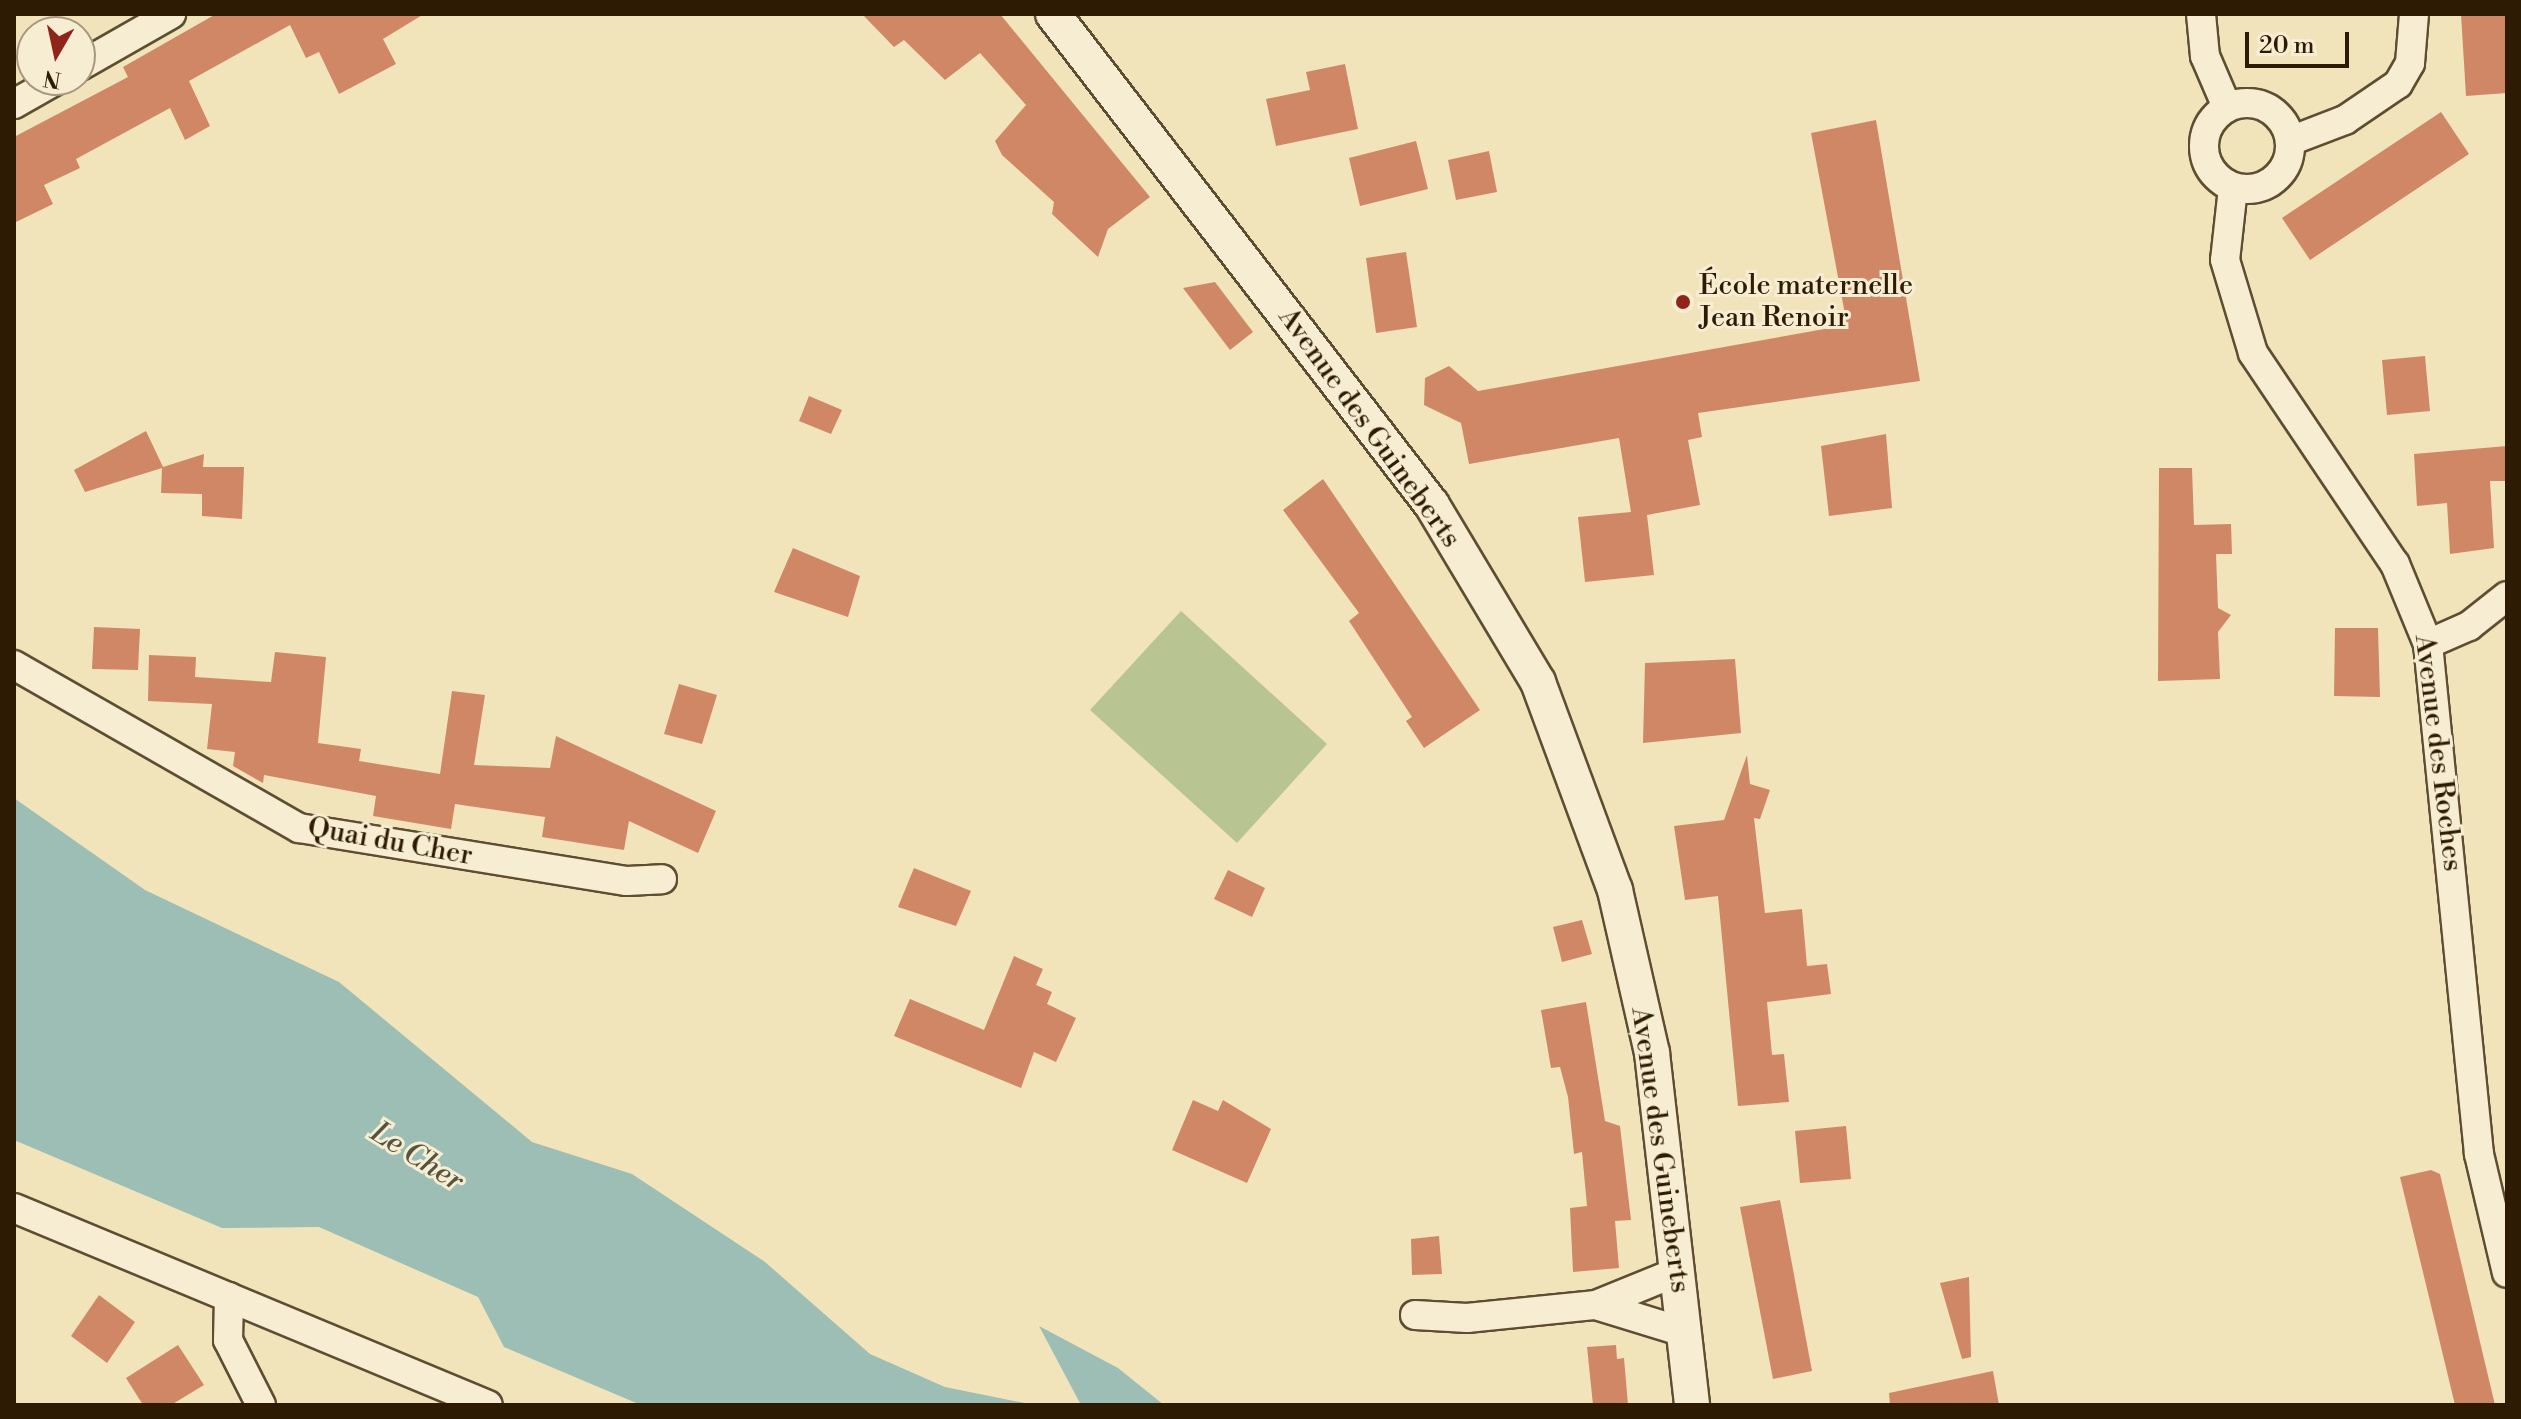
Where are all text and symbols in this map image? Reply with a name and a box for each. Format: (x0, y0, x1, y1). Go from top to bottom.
north arrow (16, 16, 96, 96)
scale bar (2249, 16, 2353, 66)
text: 20 m (2259, 31, 2315, 61)
text: N (42, 64, 63, 93)
place label: École maternelle Jean Renoir (1699, 269, 1913, 335)
marker: École maternelle Jean Renoir (1674, 293, 1692, 311)
street label: Avenue des Guineberts (1271, 302, 1467, 554)
street label: Avenue des Roches (2407, 633, 2469, 873)
street label: Quai du Cher (305, 811, 475, 873)
street label: Avenue des Guineberts (1623, 1005, 1697, 1295)
water label: Le Cher (364, 1115, 470, 1199)

